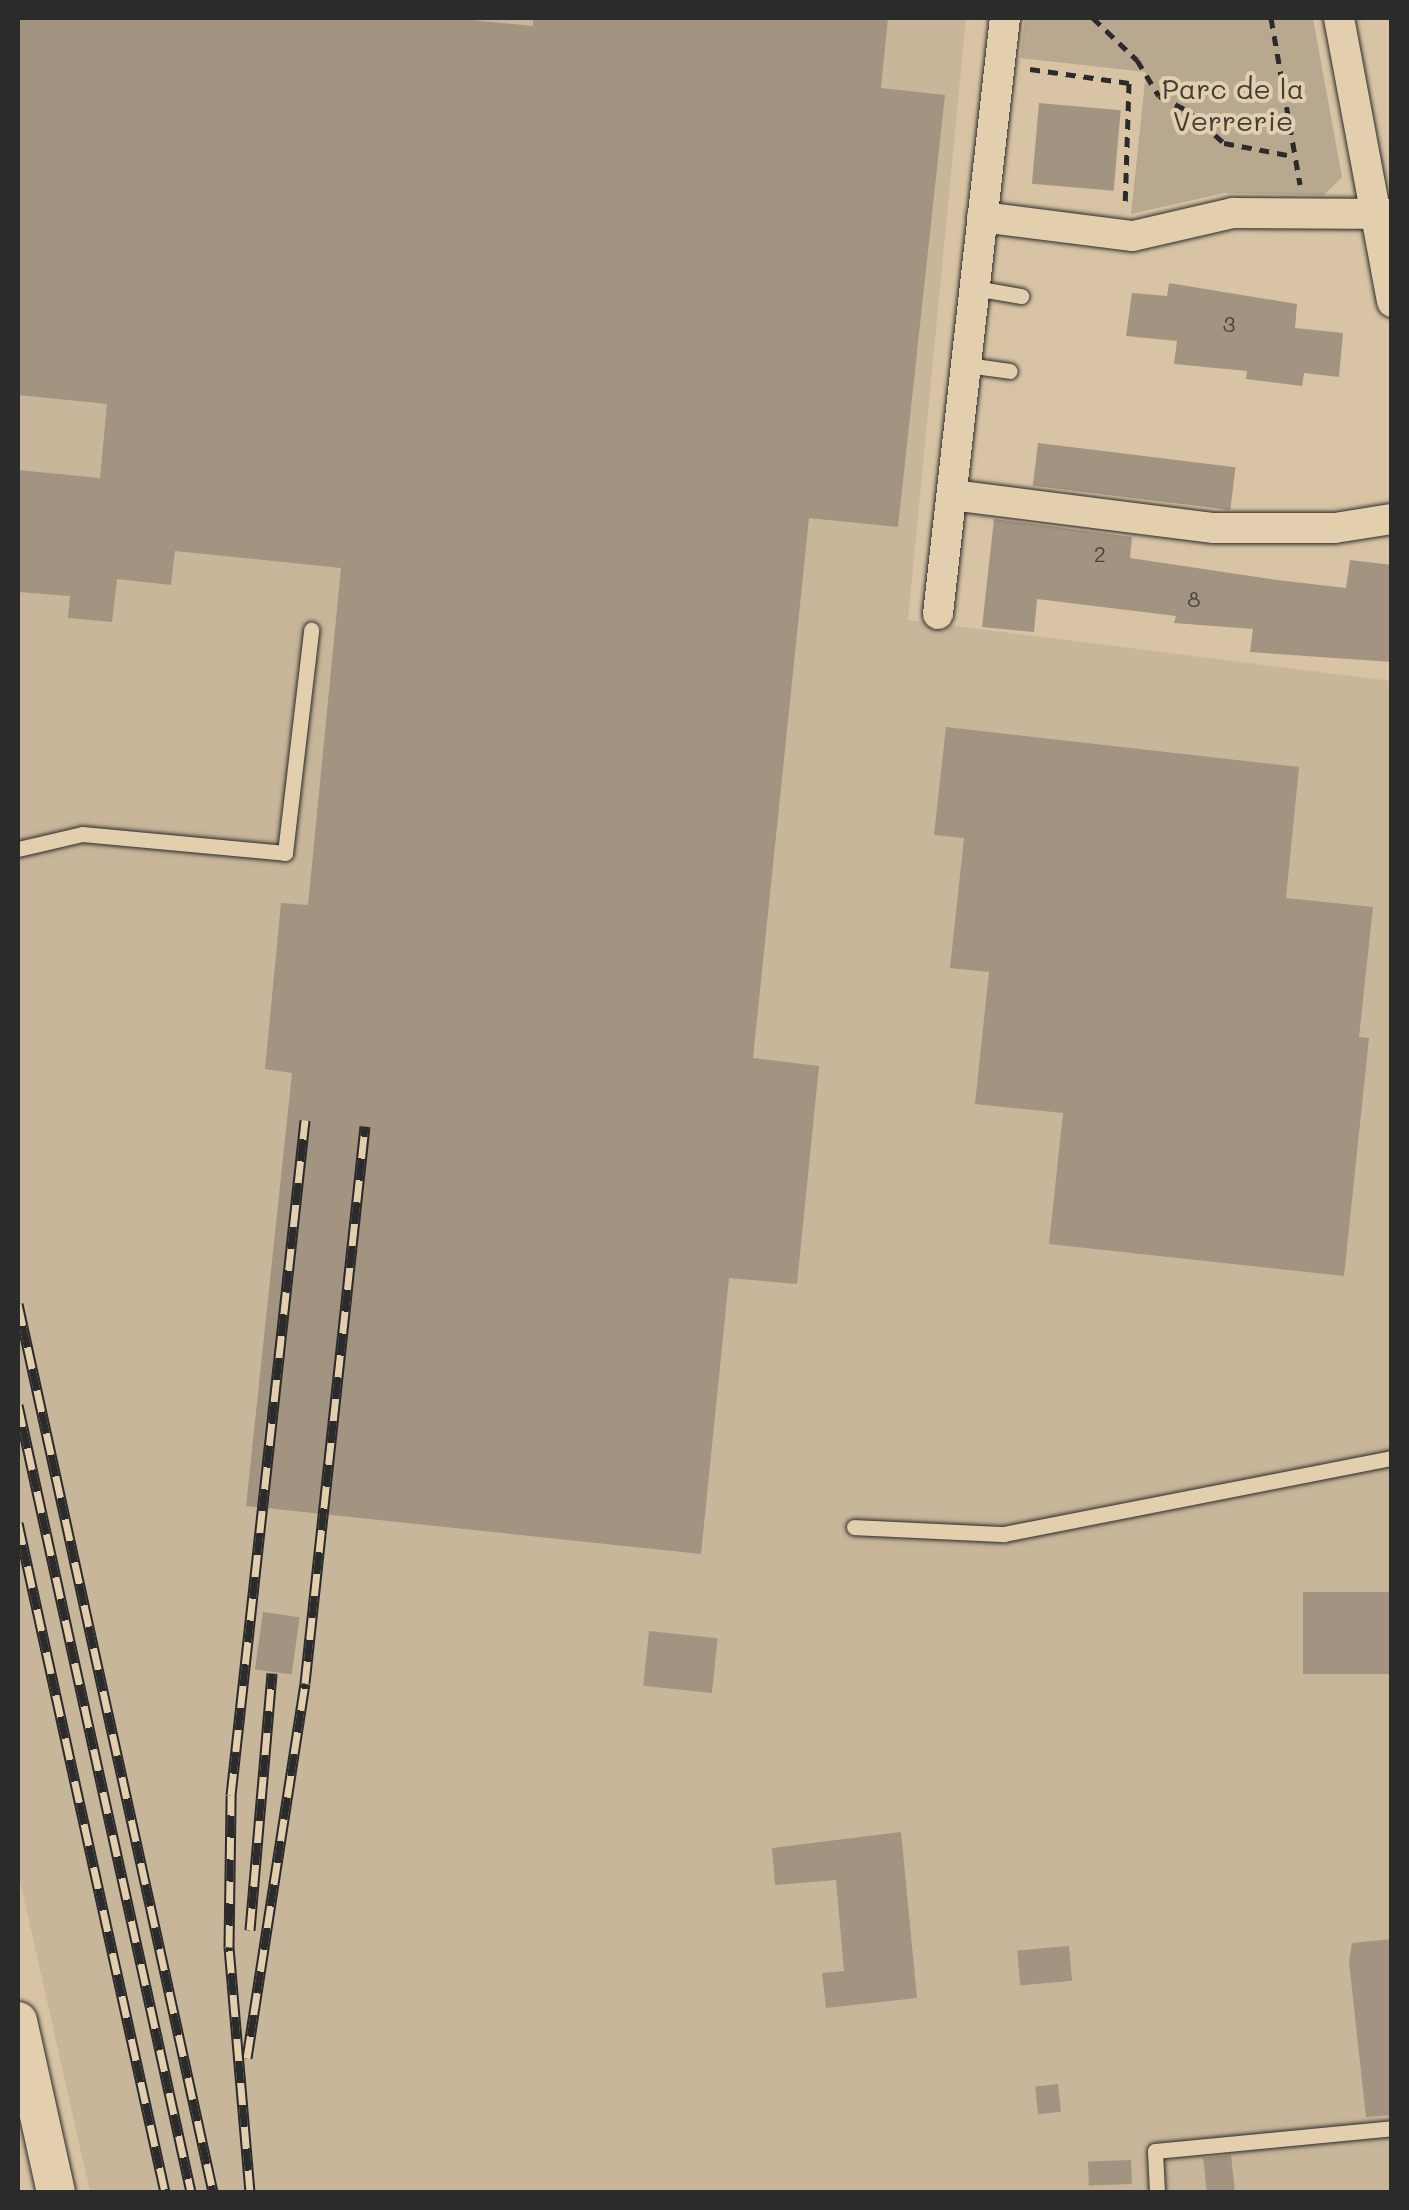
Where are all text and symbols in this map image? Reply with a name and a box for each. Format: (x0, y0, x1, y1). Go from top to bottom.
park label: Parc de la Verrerie (1162, 71, 1304, 137)
house number: 3 (1223, 311, 1235, 337)
house number: 2 (1094, 541, 1106, 567)
house number: 8 (1187, 586, 1201, 612)

